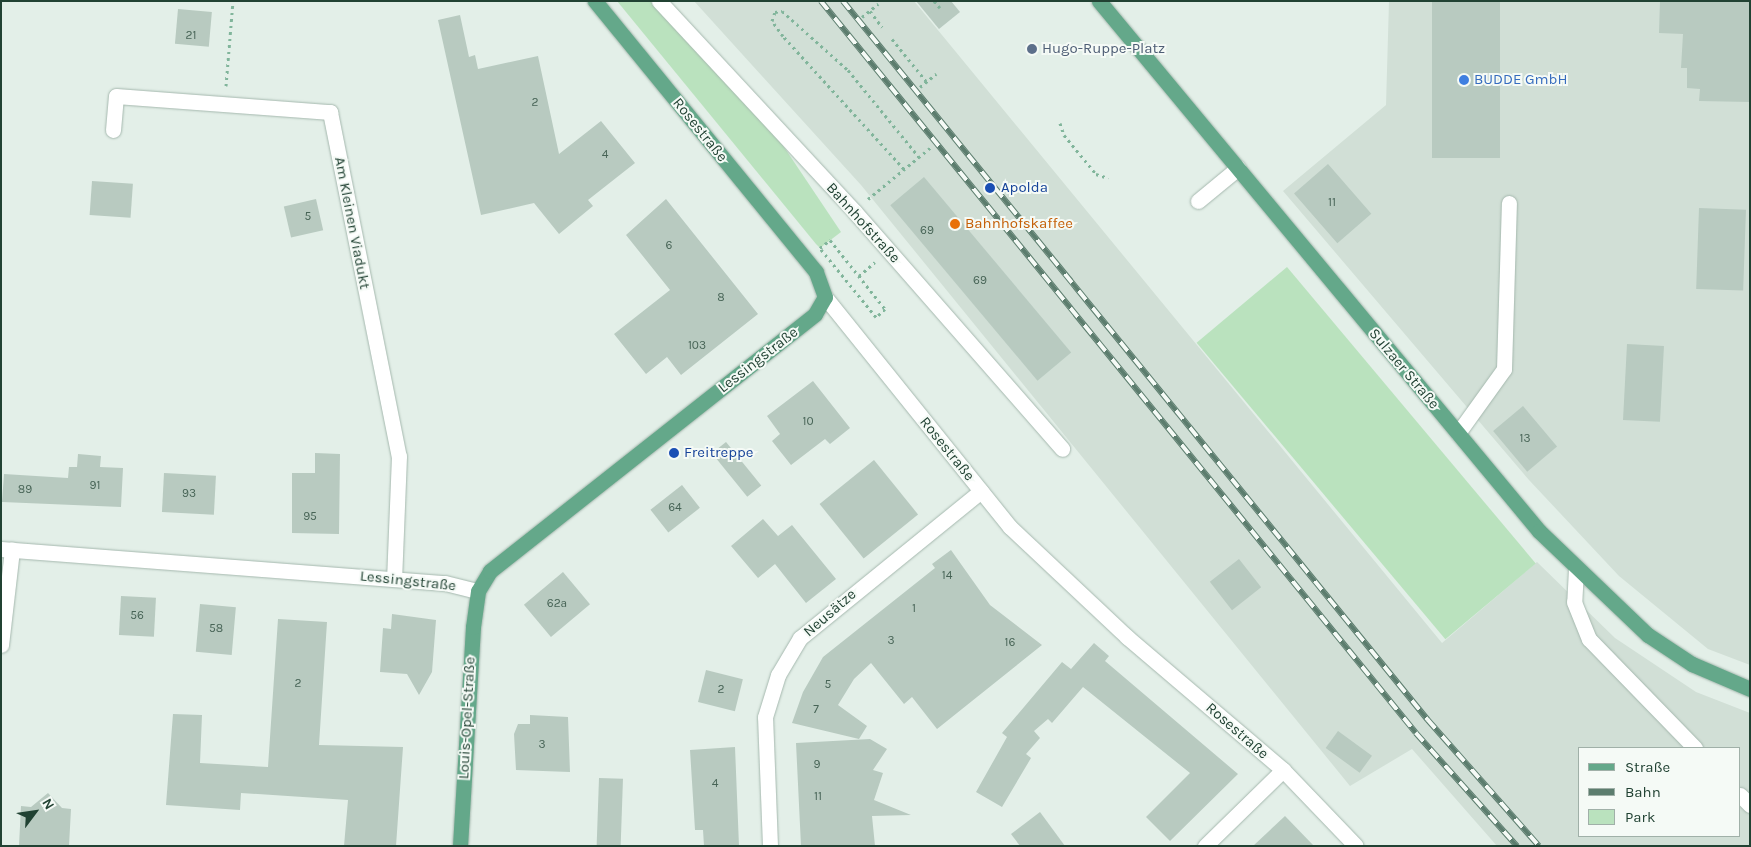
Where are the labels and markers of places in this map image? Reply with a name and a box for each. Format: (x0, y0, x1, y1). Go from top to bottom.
place label: Hugo-Ruppe-Platz (1042, 40, 1165, 58)
marker: Hugo-Ruppe-Platz (1026, 43, 1038, 55)
place label: BUDDE GmbH (1474, 71, 1568, 89)
marker: BUDDE GmbH (1458, 74, 1470, 86)
place label: Apolda (1001, 179, 1048, 197)
marker: Apolda (983, 181, 997, 195)
place label: Bahnhofskaffee (965, 215, 1073, 233)
marker: Bahnhofskaffee (949, 218, 961, 230)
place label: Freitreppe (684, 444, 753, 462)
marker: Freitreppe (668, 447, 680, 459)

